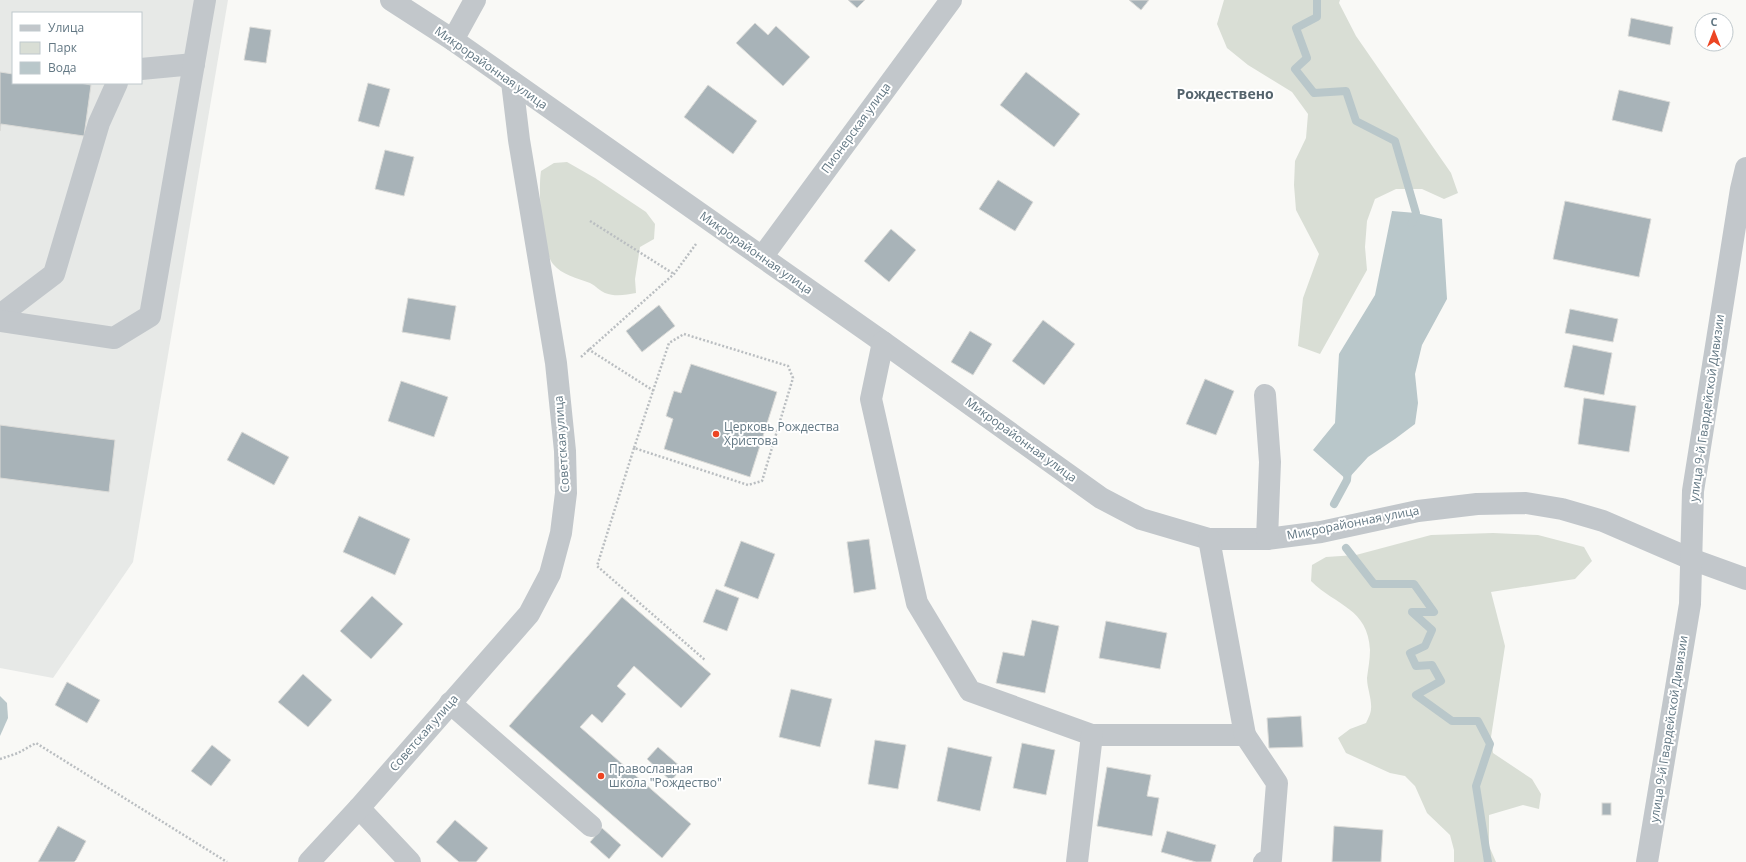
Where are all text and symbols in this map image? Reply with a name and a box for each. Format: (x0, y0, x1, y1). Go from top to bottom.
legend (12, 12, 142, 84)
north arrow (1694, 12, 1734, 52)
text: С (1710, 14, 1718, 29)
text: Улица (48, 19, 84, 36)
street label: Микрорайонная улица (431, 22, 551, 113)
text: Парк (48, 39, 78, 56)
text: Вода (48, 59, 77, 76)
street label: Пионерская улица (817, 79, 894, 177)
district label: Рождествено (1176, 84, 1274, 103)
street label: Микрорайонная улица (696, 207, 816, 298)
street label: улица 9-й Гвардейской Дивизии (1685, 313, 1728, 503)
street label: Микрорайонная улица (962, 393, 1081, 486)
street label: Советская улица (550, 395, 573, 493)
place label: Церковь Рождества Христова (724, 418, 839, 449)
marker: Церковь Рождества Христова (711, 429, 721, 439)
street label: Микрорайонная улица (1285, 501, 1420, 544)
street label: улица 9-й Гвардейской Дивизии (1645, 634, 1692, 824)
street label: Советская улица (385, 690, 462, 775)
place label: Православная школа "Рождество" (609, 760, 722, 791)
marker: Православная школа "Рождество" (596, 771, 606, 781)

